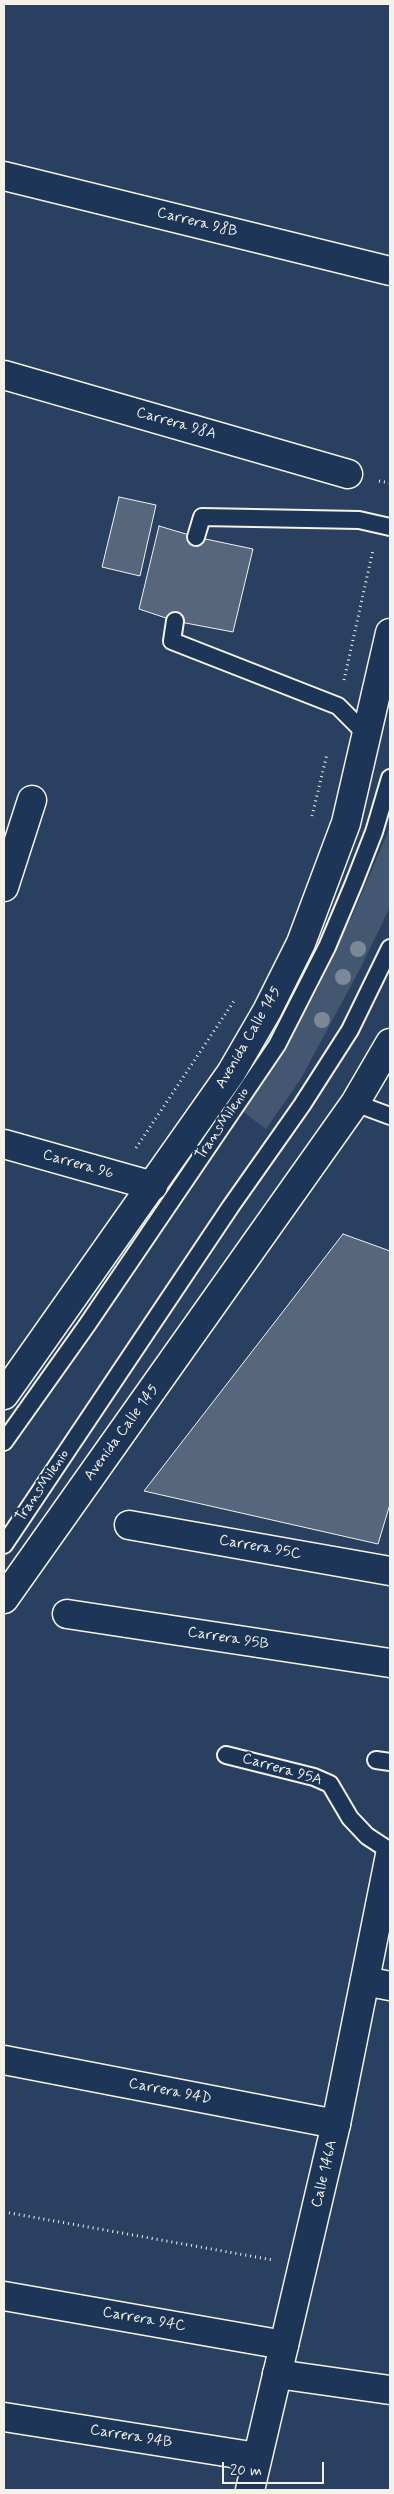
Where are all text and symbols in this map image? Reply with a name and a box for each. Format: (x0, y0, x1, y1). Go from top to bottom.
street label: Carrera 98B (155, 204, 239, 242)
street label: Carrera 98A (134, 404, 218, 444)
street label: Avenida Calle 145 (212, 984, 286, 1092)
street label: TransMilenio (192, 1084, 254, 1164)
street label: Carrera 96 (40, 1146, 116, 1184)
street label: Avenida Calle 145 (81, 1381, 163, 1485)
street label: TransMilenio (12, 1446, 74, 1526)
street label: Carrera 95C (217, 1532, 303, 1564)
street label: Carrera 95B (186, 1624, 270, 1654)
street label: Carrera 95A (240, 1750, 324, 1790)
street label: Carrera 94D (127, 2075, 213, 2109)
street label: Calle 146A (308, 2138, 342, 2210)
street label: Carrera 94C (101, 2304, 187, 2336)
street label: Carrera 94B (88, 2422, 174, 2452)
scale bar (224, 2452, 326, 2484)
text: 20 m (230, 2461, 262, 2481)

